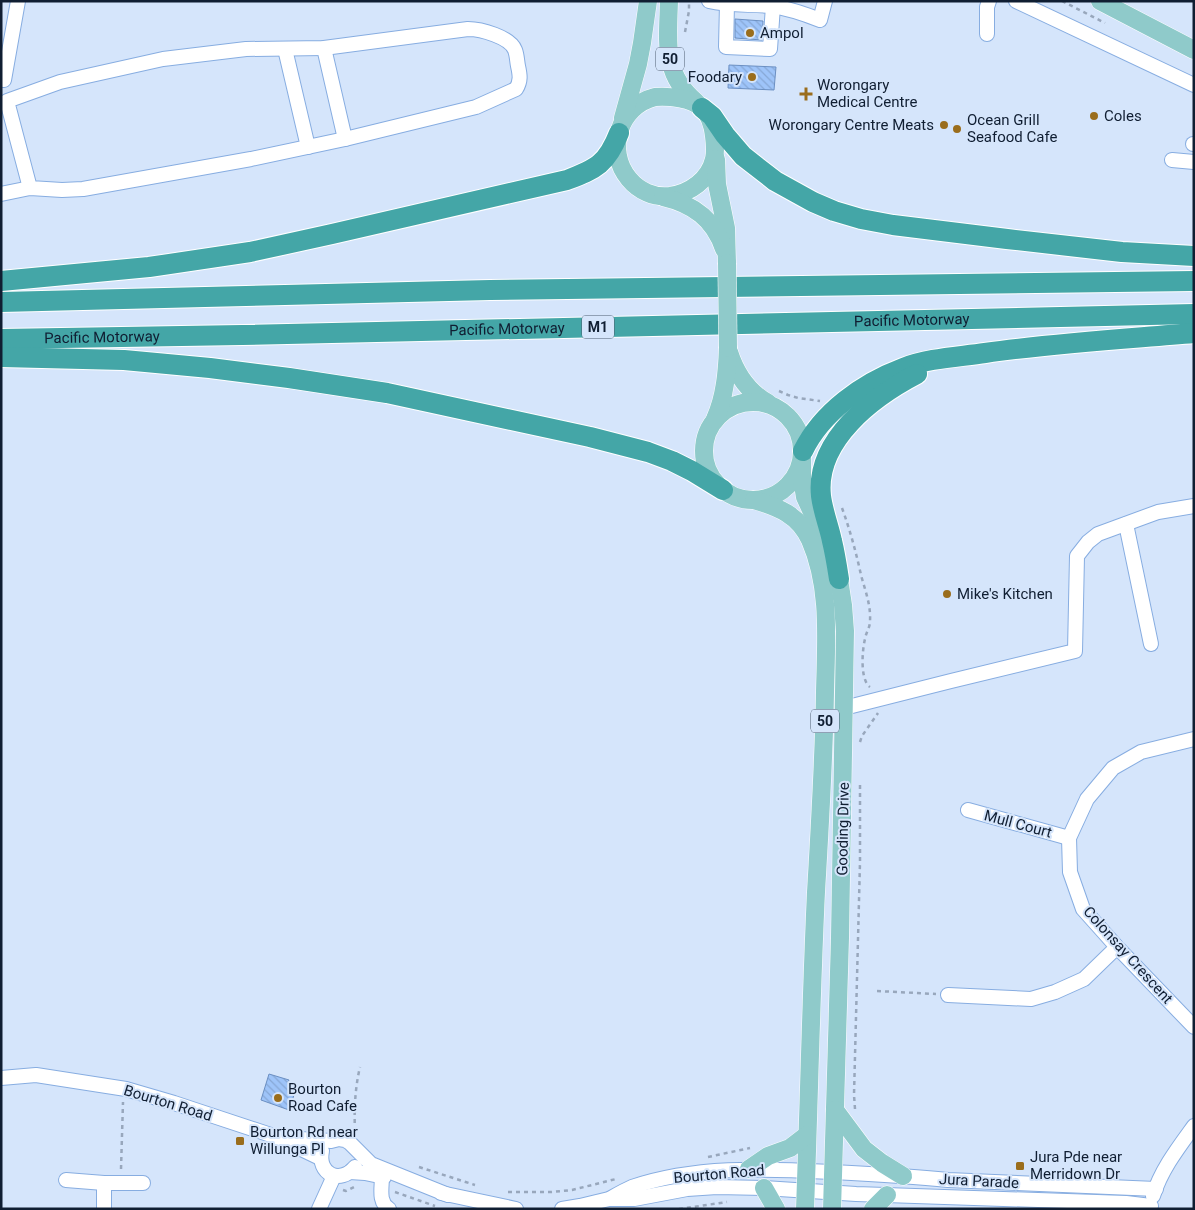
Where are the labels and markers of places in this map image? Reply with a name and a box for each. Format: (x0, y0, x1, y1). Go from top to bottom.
place label: Ampol (760, 24, 804, 42)
marker: Ampol (744, 27, 756, 39)
place label: Foodary (688, 68, 742, 86)
marker: Foodary (746, 71, 758, 83)
place label: Worongary Medical Centre (817, 76, 917, 111)
marker: Worongary Medical Centre (799, 87, 813, 101)
place label: Coles (1104, 107, 1142, 125)
marker: Coles (1088, 110, 1100, 122)
place label: Ocean Grill Seafood Cafe (967, 111, 1057, 146)
place label: Worongary Centre Meats (769, 116, 934, 134)
marker: Worongary Centre Meats (938, 119, 950, 131)
marker: Ocean Grill Seafood Cafe (951, 123, 963, 135)
place label: Mike's Kitchen (957, 585, 1053, 603)
marker: Mike's Kitchen (941, 588, 953, 600)
place label: Bourton Road Cafe (288, 1080, 357, 1115)
marker: Bourton Road Cafe (272, 1092, 284, 1104)
place label: Bourton Rd near Willunga Pl (250, 1123, 358, 1158)
marker: Bourton Rd near Willunga Pl (234, 1135, 246, 1147)
place label: Jura Pde near Merridown Dr (1030, 1148, 1122, 1183)
marker: Jura Pde near Merridown Dr (1014, 1160, 1026, 1172)

